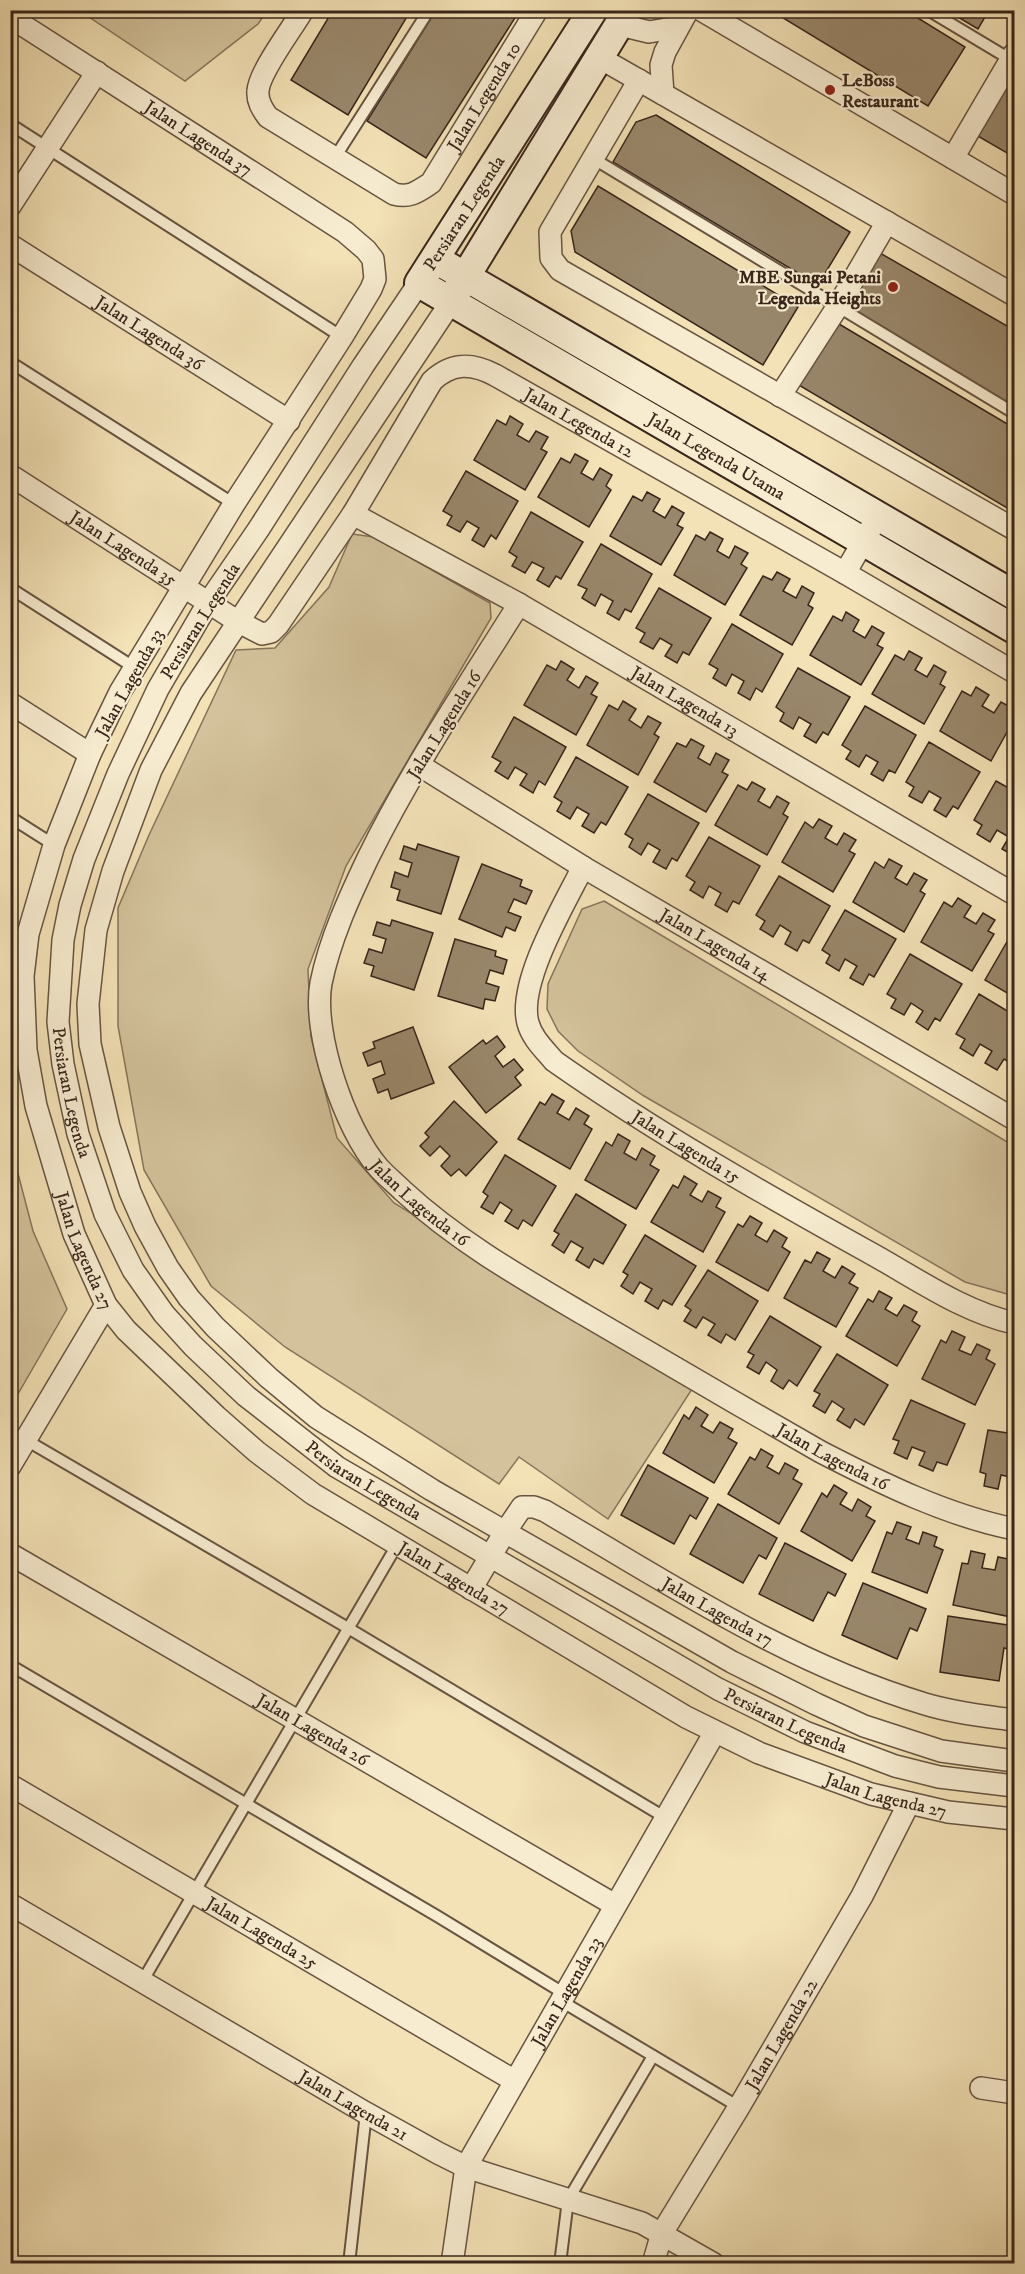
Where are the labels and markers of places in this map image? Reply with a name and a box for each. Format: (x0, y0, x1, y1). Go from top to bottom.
place label: LeBoss Restaurant (842, 70, 919, 113)
marker: LeBoss Restaurant (823, 83, 837, 97)
place label: MBE Sungai Petani Legenda Heights (739, 267, 881, 310)
marker: MBE Sungai Petani Legenda Heights (886, 280, 900, 294)

